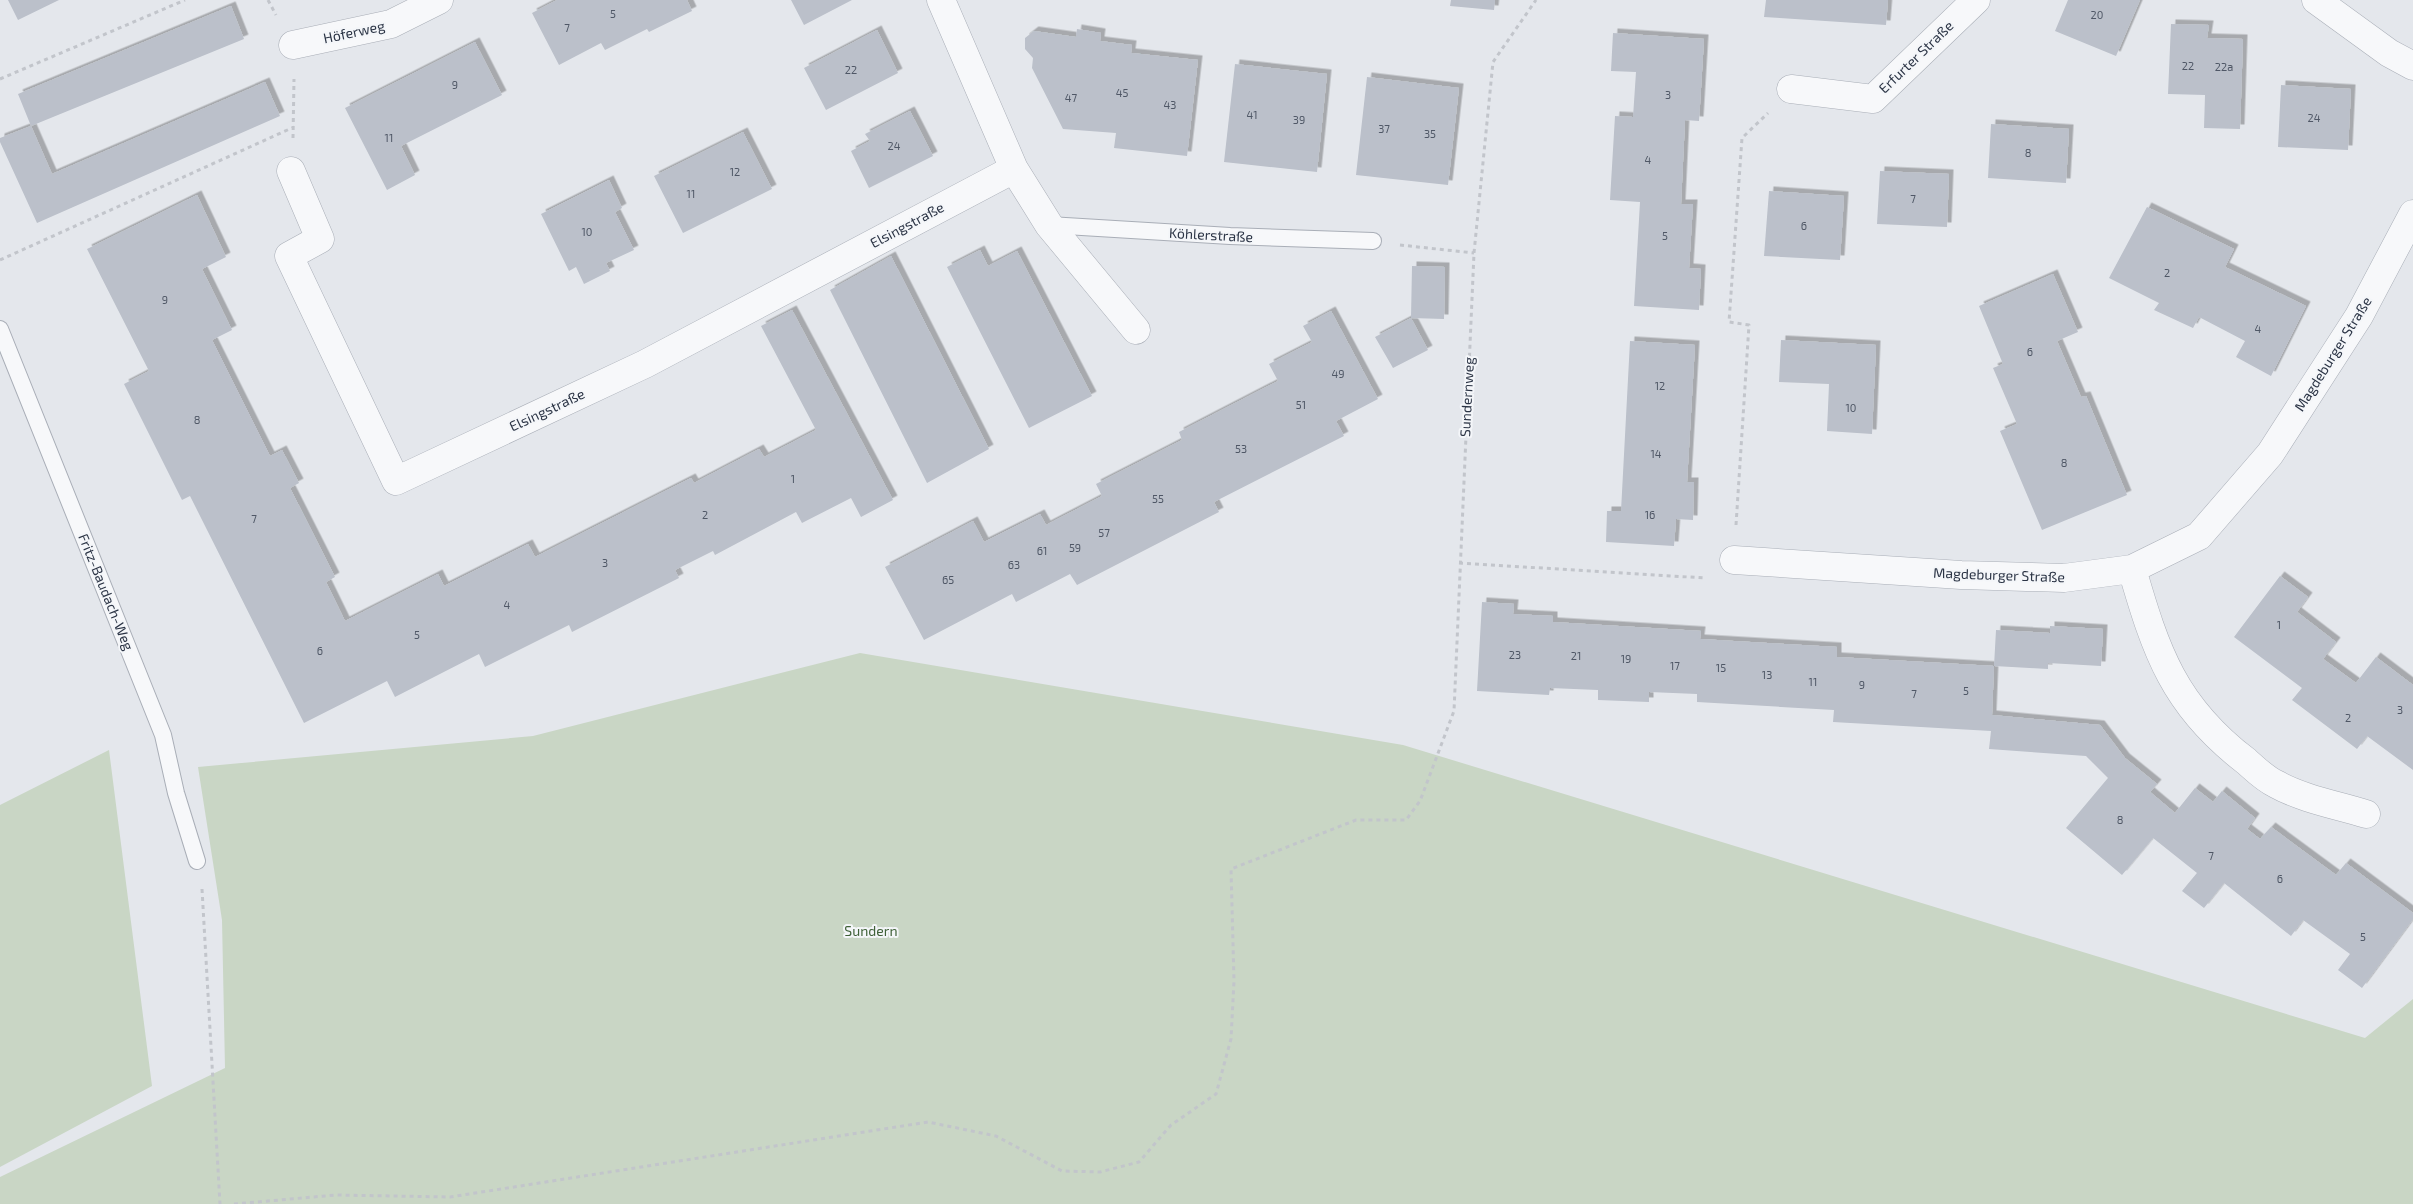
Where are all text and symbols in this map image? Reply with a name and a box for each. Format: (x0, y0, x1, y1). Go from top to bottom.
house number: 5 (610, 7, 616, 20)
house number: 20 (2091, 8, 2103, 21)
street label: Höferweg (322, 17, 386, 46)
street label: Erfurter Straße (1875, 17, 1956, 96)
house number: 7 (564, 21, 570, 34)
house number: 22 (2182, 59, 2194, 72)
house number: 22a (2215, 60, 2233, 73)
house number: 22 (845, 63, 857, 76)
house number: 9 (452, 78, 458, 91)
house number: 45 (1116, 86, 1128, 99)
house number: 3 (1665, 88, 1671, 101)
house number: 47 (1065, 91, 1078, 104)
house number: 43 (1164, 98, 1176, 111)
house number: 41 (1246, 108, 1258, 121)
house number: 24 (2308, 111, 2321, 124)
house number: 39 (1293, 113, 1305, 126)
house number: 37 (1378, 122, 1390, 135)
house number: 35 (1424, 127, 1436, 140)
house number: 11 (385, 131, 393, 144)
house number: 24 (888, 139, 901, 152)
house number: 8 (2025, 146, 2031, 159)
house number: 4 (1645, 153, 1652, 166)
house number: 12 (730, 165, 740, 178)
house number: 11 (687, 187, 695, 200)
house number: 7 (1910, 192, 1916, 205)
street label: Elsingstraße (867, 198, 947, 251)
house number: 6 (1801, 219, 1807, 232)
street label: Köhlerstraße (1169, 224, 1254, 245)
house number: 10 (581, 225, 593, 238)
house number: 5 (1662, 229, 1668, 242)
house number: 2 (2164, 266, 2170, 279)
house number: 9 (162, 293, 168, 306)
street label: Magdeburger Straße (2290, 293, 2375, 414)
house number: 4 (2255, 322, 2262, 335)
house number: 6 (2027, 345, 2033, 358)
street label: Sundernweg (1456, 356, 1477, 437)
house number: 49 (1331, 367, 1345, 380)
house number: 12 (1655, 379, 1665, 392)
street label: Elsingstraße (506, 385, 587, 434)
house number: 51 (1296, 398, 1306, 411)
house number: 10 (1845, 401, 1857, 414)
house number: 8 (194, 413, 200, 426)
house number: 53 (1235, 442, 1247, 455)
house number: 14 (1650, 447, 1662, 460)
house number: 8 (2061, 456, 2067, 469)
house number: 1 (791, 472, 795, 485)
house number: 55 (1152, 492, 1164, 505)
house number: 2 (702, 508, 708, 521)
house number: 16 (1645, 508, 1655, 521)
house number: 7 (251, 512, 257, 525)
house number: 57 (1098, 526, 1110, 539)
street label: Fritz-Baudach-Weg (75, 531, 138, 653)
house number: 59 (1069, 541, 1081, 554)
house number: 61 (1037, 544, 1047, 557)
house number: 3 (602, 556, 608, 569)
house number: 63 (1008, 558, 1020, 571)
street label: Magdeburger Straße (1933, 564, 2065, 585)
house number: 65 (942, 573, 954, 586)
house number: 4 (504, 598, 511, 611)
house number: 1 (2277, 618, 2281, 631)
house number: 5 (414, 628, 420, 641)
house number: 6 (317, 644, 323, 657)
house number: 23 (1509, 648, 1521, 661)
house number: 21 (1571, 649, 1581, 662)
house number: 19 (1621, 652, 1631, 665)
house number: 17 (1670, 659, 1680, 672)
house number: 15 (1716, 661, 1726, 674)
house number: 13 (1762, 668, 1772, 681)
house number: 11 (1809, 675, 1817, 688)
house number: 9 (1859, 678, 1865, 691)
house number: 5 (1963, 684, 1969, 697)
house number: 7 (1911, 687, 1917, 700)
house number: 3 (2397, 703, 2403, 716)
house number: 2 (2345, 711, 2351, 724)
house number: 8 (2117, 813, 2123, 826)
house number: 7 (2208, 849, 2214, 862)
house number: 6 (2277, 872, 2283, 885)
park label: Sundern (844, 922, 898, 939)
house number: 5 (2360, 930, 2366, 943)

